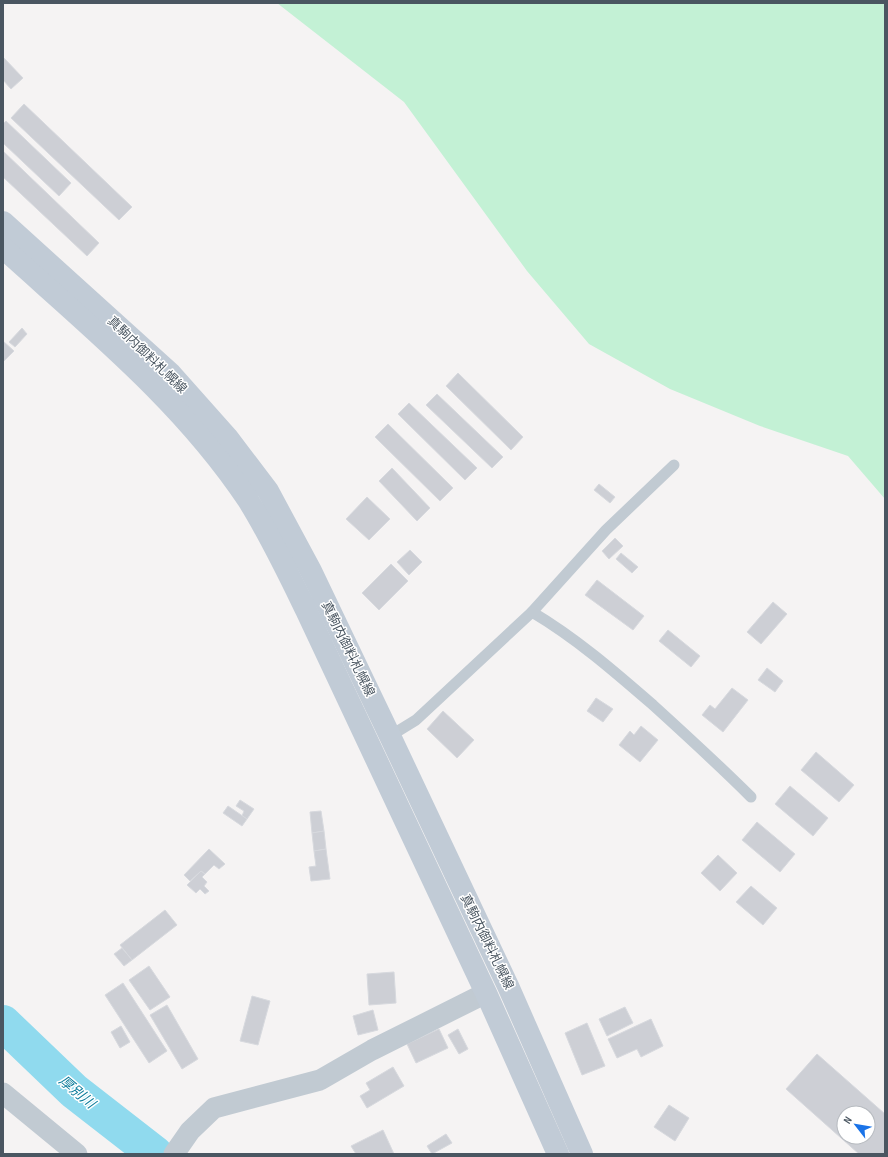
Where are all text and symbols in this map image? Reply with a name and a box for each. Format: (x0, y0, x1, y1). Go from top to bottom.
street label: 真駒内御料札幌線 (104, 313, 190, 397)
street label: 真駒内御料札幌線 (318, 599, 378, 699)
street label: 真駒内御料札幌線 (457, 892, 517, 992)
water label: 厚別川 (55, 1072, 100, 1113)
north arrow (836, 1105, 876, 1145)
text: N (841, 1114, 855, 1126)

